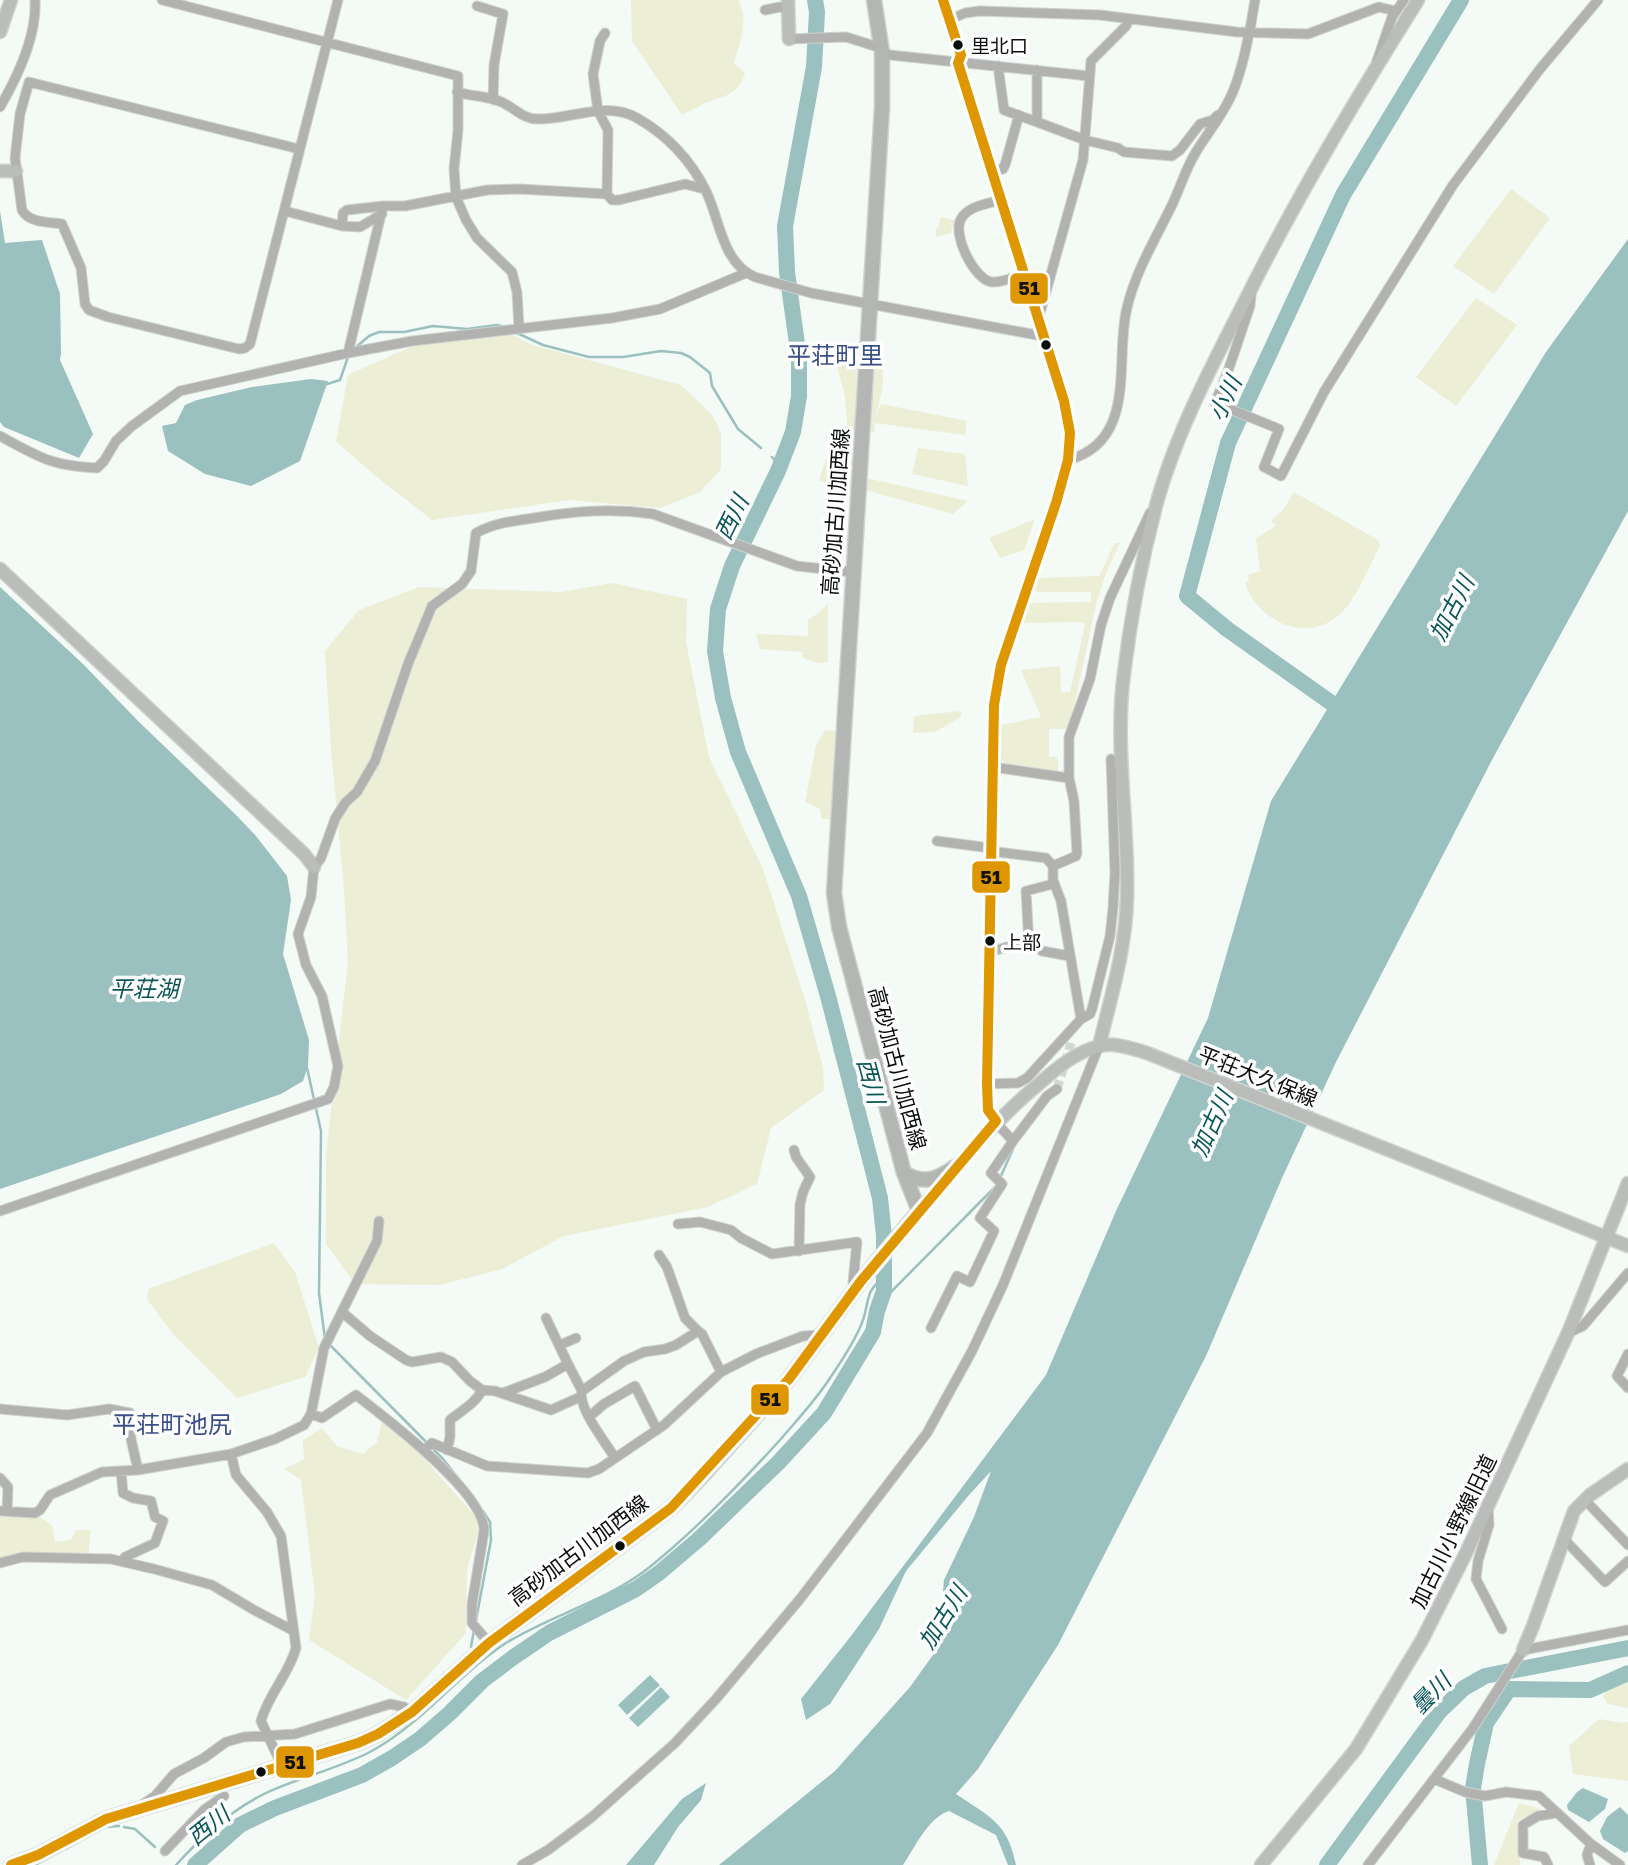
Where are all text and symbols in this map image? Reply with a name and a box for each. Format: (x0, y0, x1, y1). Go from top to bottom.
place label: 里北口 (971, 34, 1028, 57)
marker: 里北口 (951, 38, 965, 52)
line badge: 51 (1009, 272, 1049, 305)
text: 51 (1018, 276, 1040, 299)
unlabelled marker (1039, 338, 1053, 352)
district label: 平荘町里 (787, 340, 883, 369)
water label: 小川 (1202, 369, 1248, 425)
street label: 高砂加古川加西線 (816, 427, 854, 597)
water label: 西川 (708, 487, 755, 544)
water label: 加古川 (1423, 568, 1480, 645)
line badge: 51 (971, 860, 1011, 894)
text: 51 (980, 865, 1002, 888)
place label: 上部 (1003, 930, 1041, 953)
marker: 上部 (983, 934, 997, 948)
water label: 平荘湖 (110, 974, 182, 1002)
street label: 高砂加古川加西線 (864, 983, 932, 1153)
street label: 平荘大久保線 (1195, 1040, 1321, 1112)
water label: 西川 (853, 1055, 892, 1110)
water label: 加古川 (1184, 1083, 1239, 1160)
line badge: 51 (750, 1383, 790, 1416)
text: 51 (759, 1387, 781, 1410)
district label: 平荘町池尻 (112, 1409, 232, 1438)
street label: 加古川小野線旧道 (1404, 1450, 1502, 1612)
street label: 高砂加古川加西線 (503, 1489, 653, 1611)
unlabelled marker (613, 1539, 627, 1553)
water label: 加古川 (912, 1578, 974, 1654)
water label: 曇川 (1404, 1665, 1458, 1719)
line badge: 51 (275, 1745, 315, 1779)
text: 51 (284, 1750, 306, 1773)
unlabelled marker (254, 1765, 268, 1779)
water label: 西川 (181, 1798, 237, 1850)

